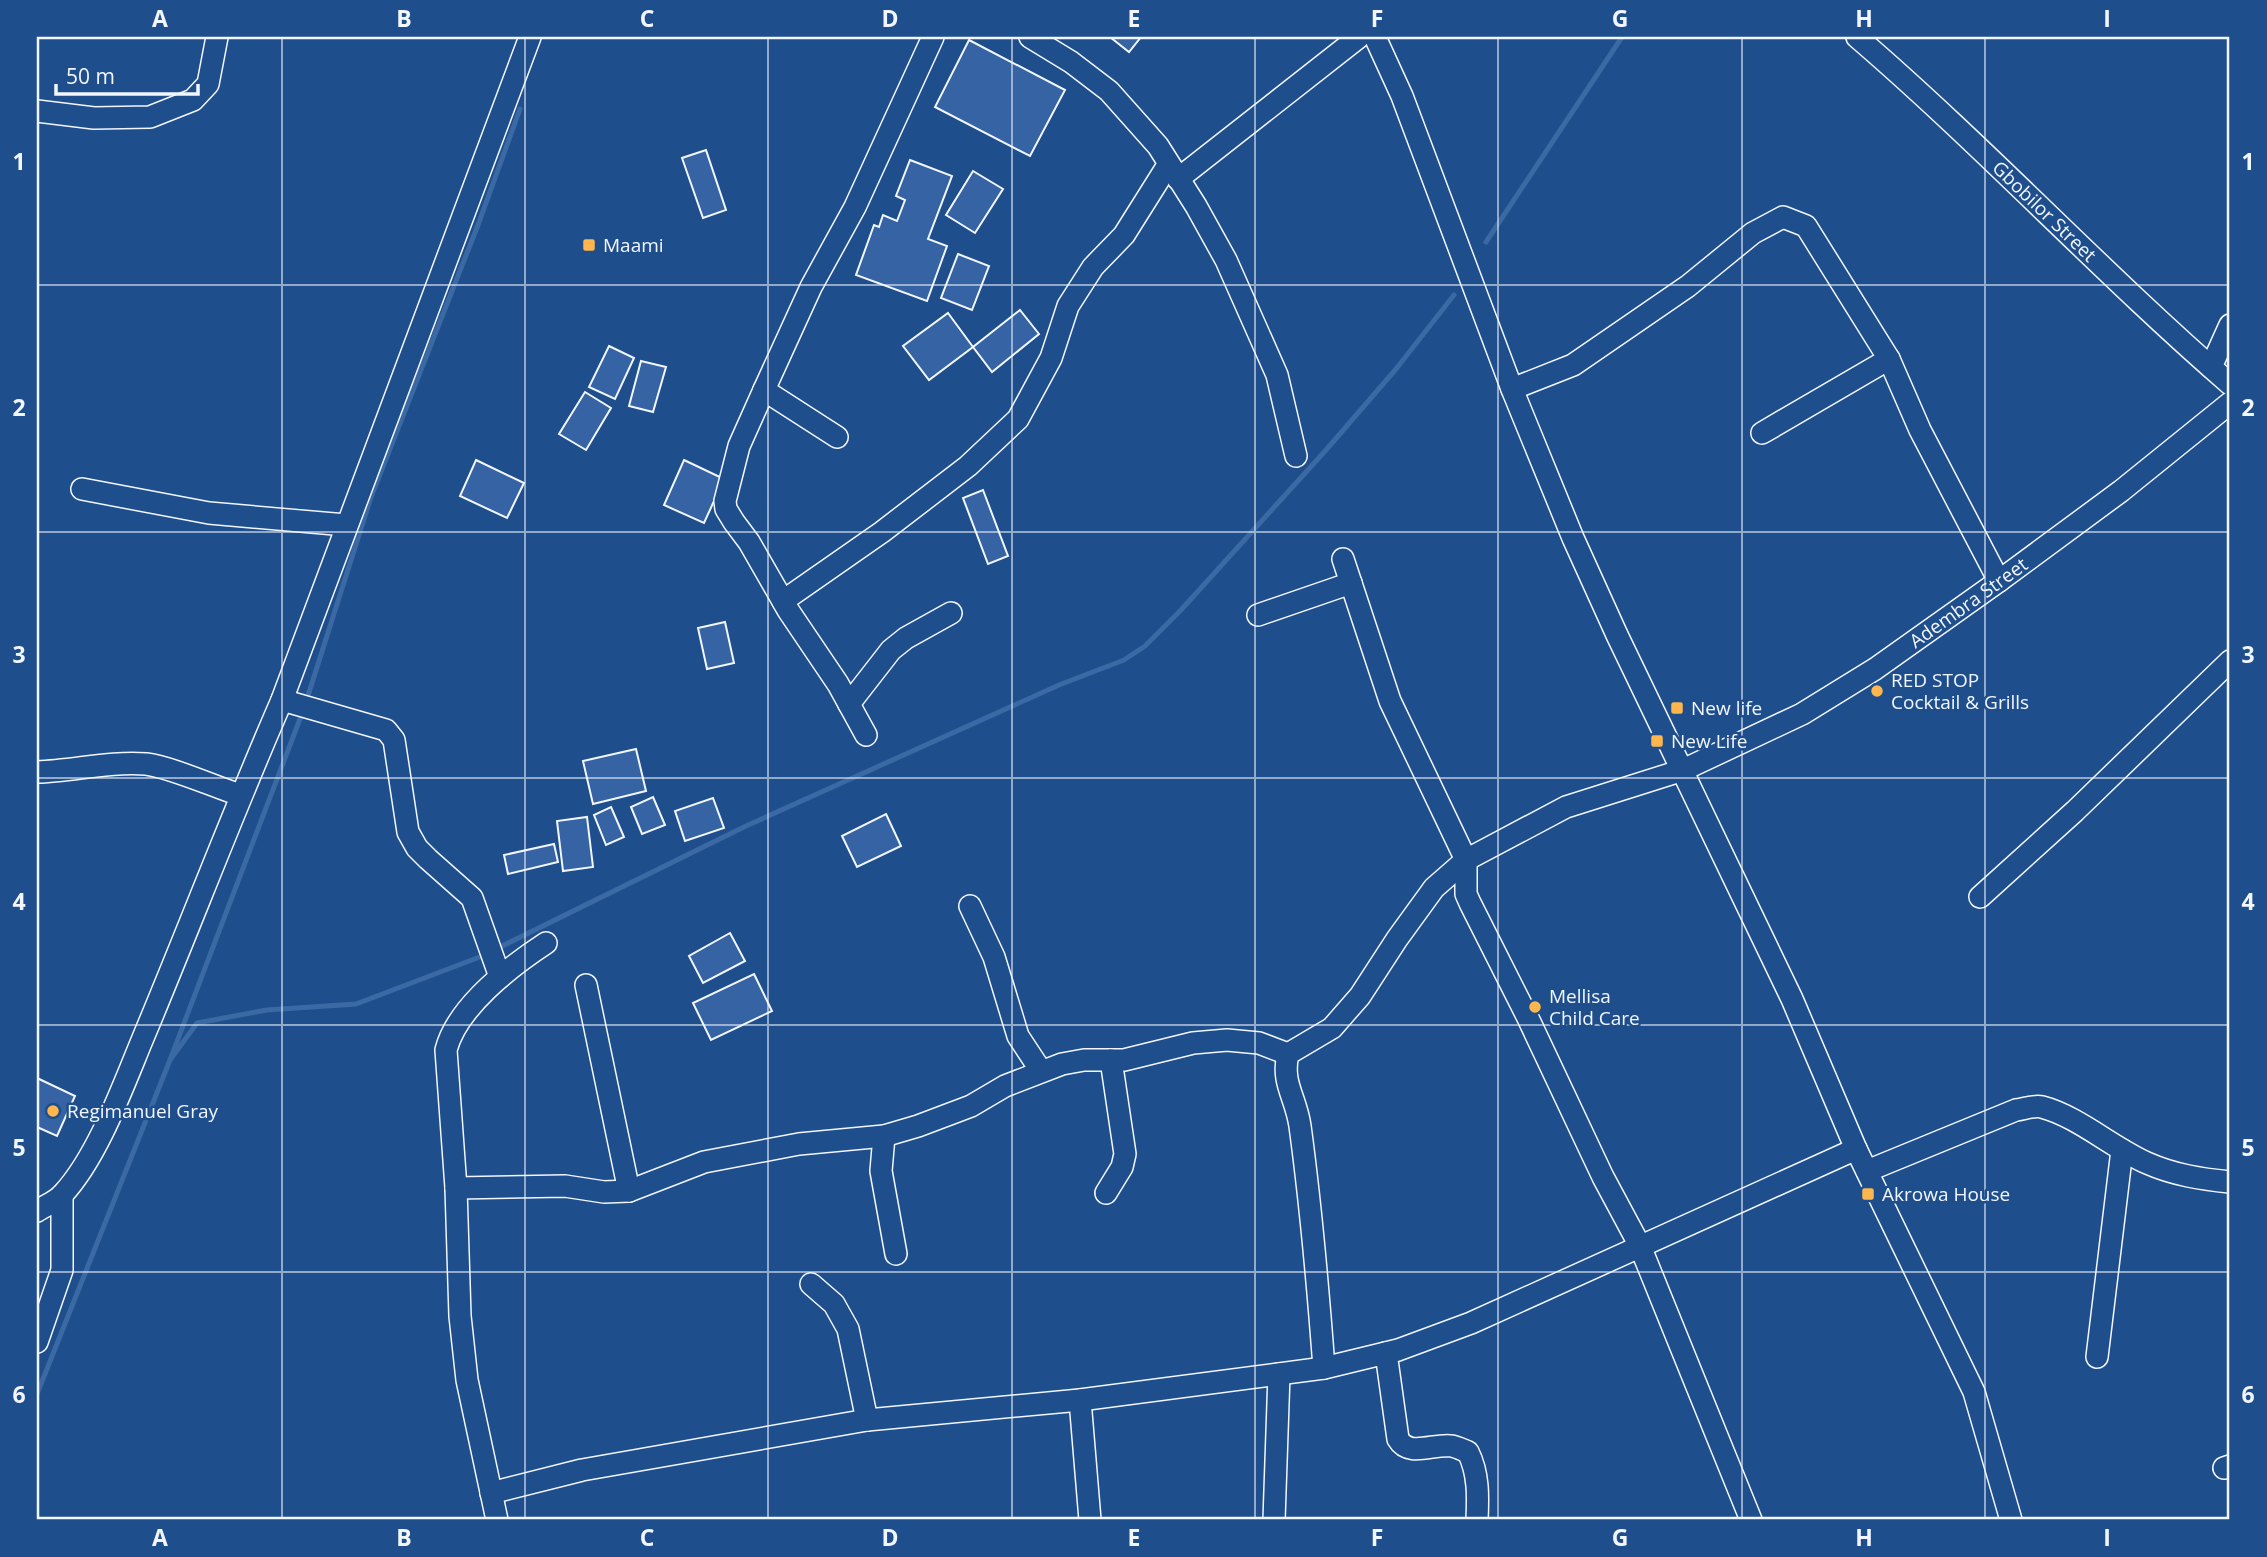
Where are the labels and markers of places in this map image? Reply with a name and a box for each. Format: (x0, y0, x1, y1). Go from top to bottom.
place label: Maami (603, 232, 664, 258)
marker: Maami (581, 237, 597, 253)
place label: RED STOP Cocktail & Grills (1891, 667, 2029, 715)
marker: RED STOP Cocktail & Grills (1869, 683, 1885, 699)
place label: New life (1691, 695, 1762, 721)
marker: New life (1669, 700, 1685, 716)
place label: New Life (1671, 728, 1747, 754)
marker: New Life (1649, 733, 1665, 749)
place label: Mellisa Child Care (1549, 983, 1640, 1031)
marker: Mellisa Child Care (1527, 999, 1543, 1015)
place label: Regimanuel Gray (67, 1098, 218, 1124)
marker: Regimanuel Gray (45, 1103, 61, 1119)
place label: Akrowa House (1882, 1181, 2010, 1207)
marker: Akrowa House (1860, 1186, 1876, 1202)

